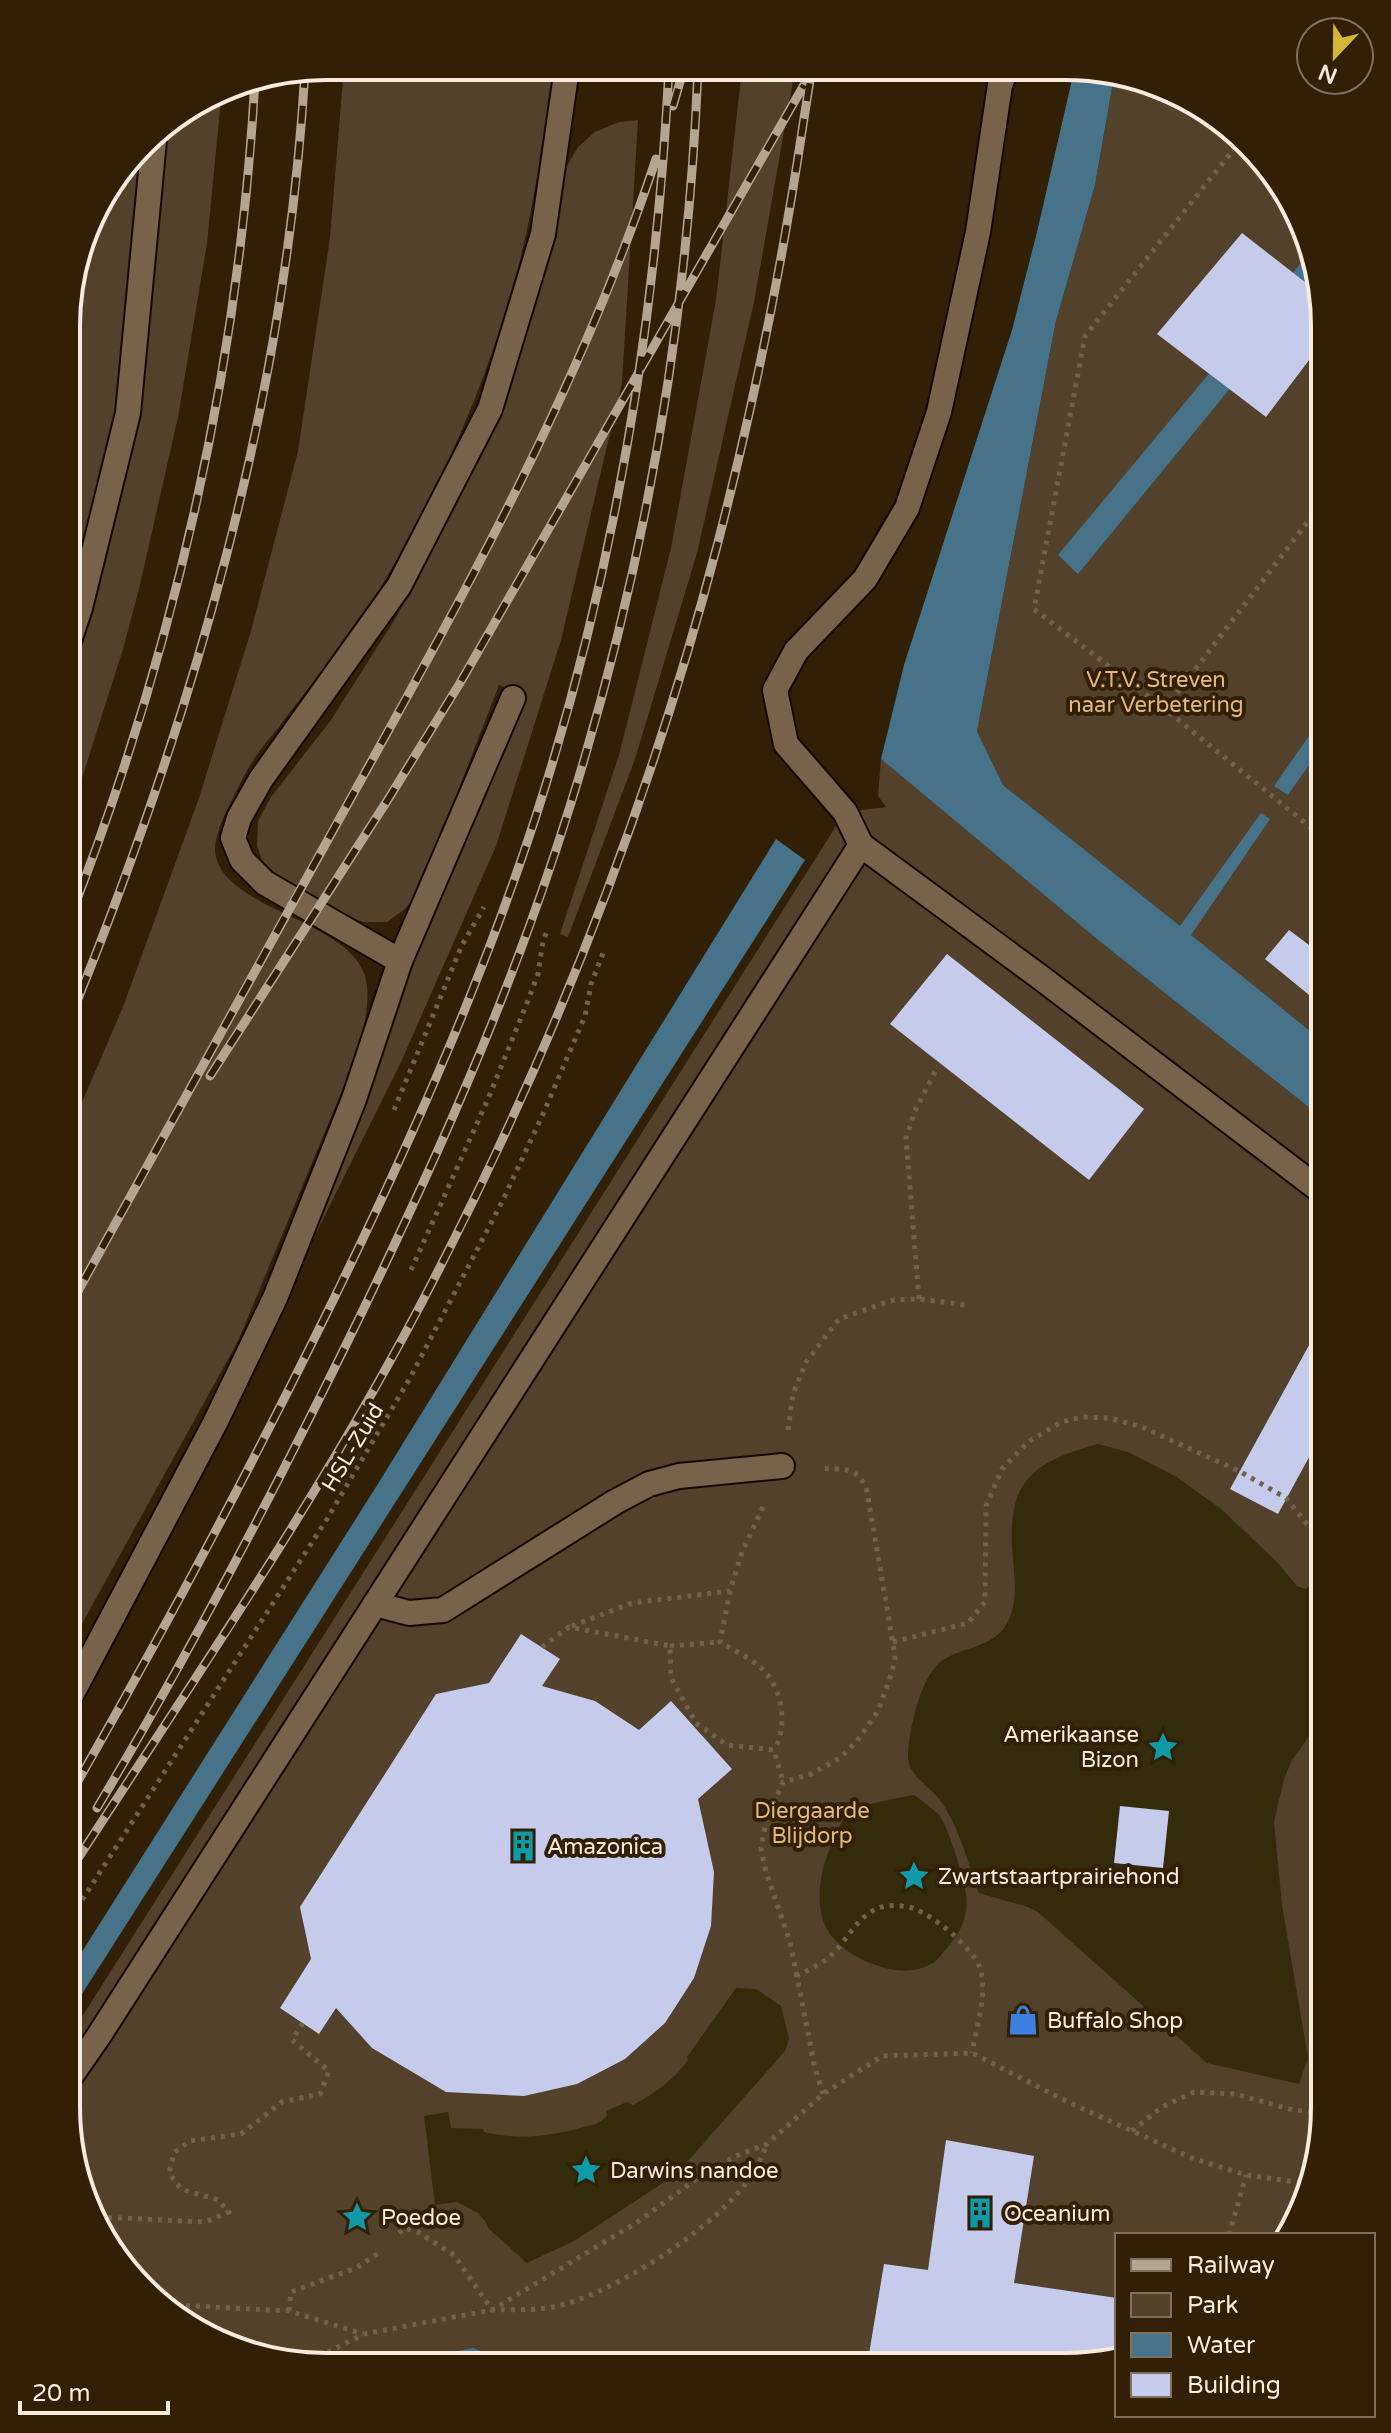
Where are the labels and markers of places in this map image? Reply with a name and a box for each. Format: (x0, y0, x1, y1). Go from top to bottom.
place label: Amerikaanse Bizon (1003, 1722, 1139, 1773)
place icon: Amerikaanse Bizon (1146, 1730, 1180, 1764)
building icon: Amazonica (506, 1829, 540, 1863)
place label: Amazonica (547, 1834, 663, 1860)
place icon: Zwartstaartprairiehond (897, 1859, 931, 1893)
place label: Zwartstaartprairiehond (938, 1864, 1180, 1890)
shop icon: Buffalo Shop (1006, 2003, 1040, 2037)
place label: Buffalo Shop (1047, 2008, 1183, 2034)
place icon: Darwins nandoe (569, 2153, 603, 2187)
place label: Darwins nandoe (610, 2158, 779, 2184)
building icon: Oceanium (963, 2196, 997, 2230)
place icon: Poedoe (340, 2200, 374, 2234)
place label: Oceanium (1004, 2201, 1110, 2227)
place label: Poedoe (381, 2205, 461, 2231)

